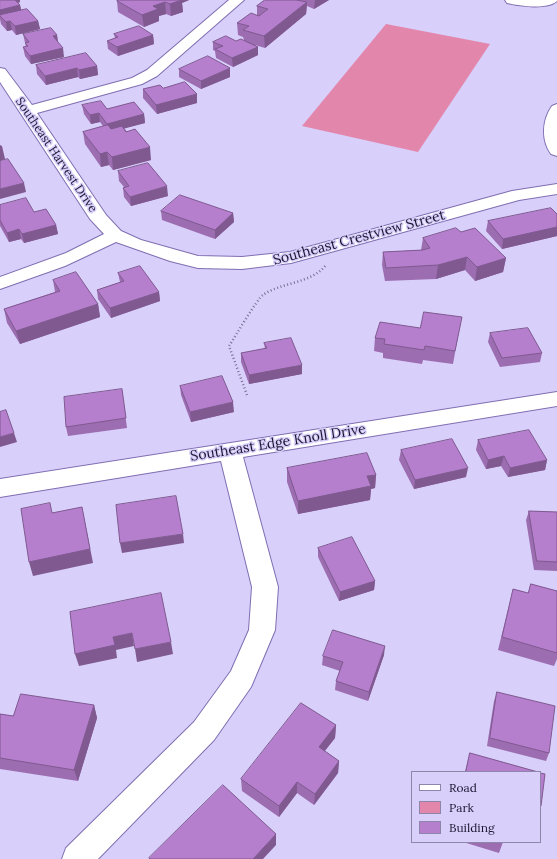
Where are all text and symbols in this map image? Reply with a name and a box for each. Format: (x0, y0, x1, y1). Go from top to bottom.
street label: Southeast Harvest Drive (12, 95, 100, 215)
street label: Southeast Crestview Street (271, 207, 447, 269)
street label: Southeast Edge Knoll Drive (189, 421, 367, 465)
legend (411, 771, 541, 843)
text: Road (449, 780, 477, 795)
text: Park (449, 800, 474, 815)
text: Building (449, 820, 495, 835)

